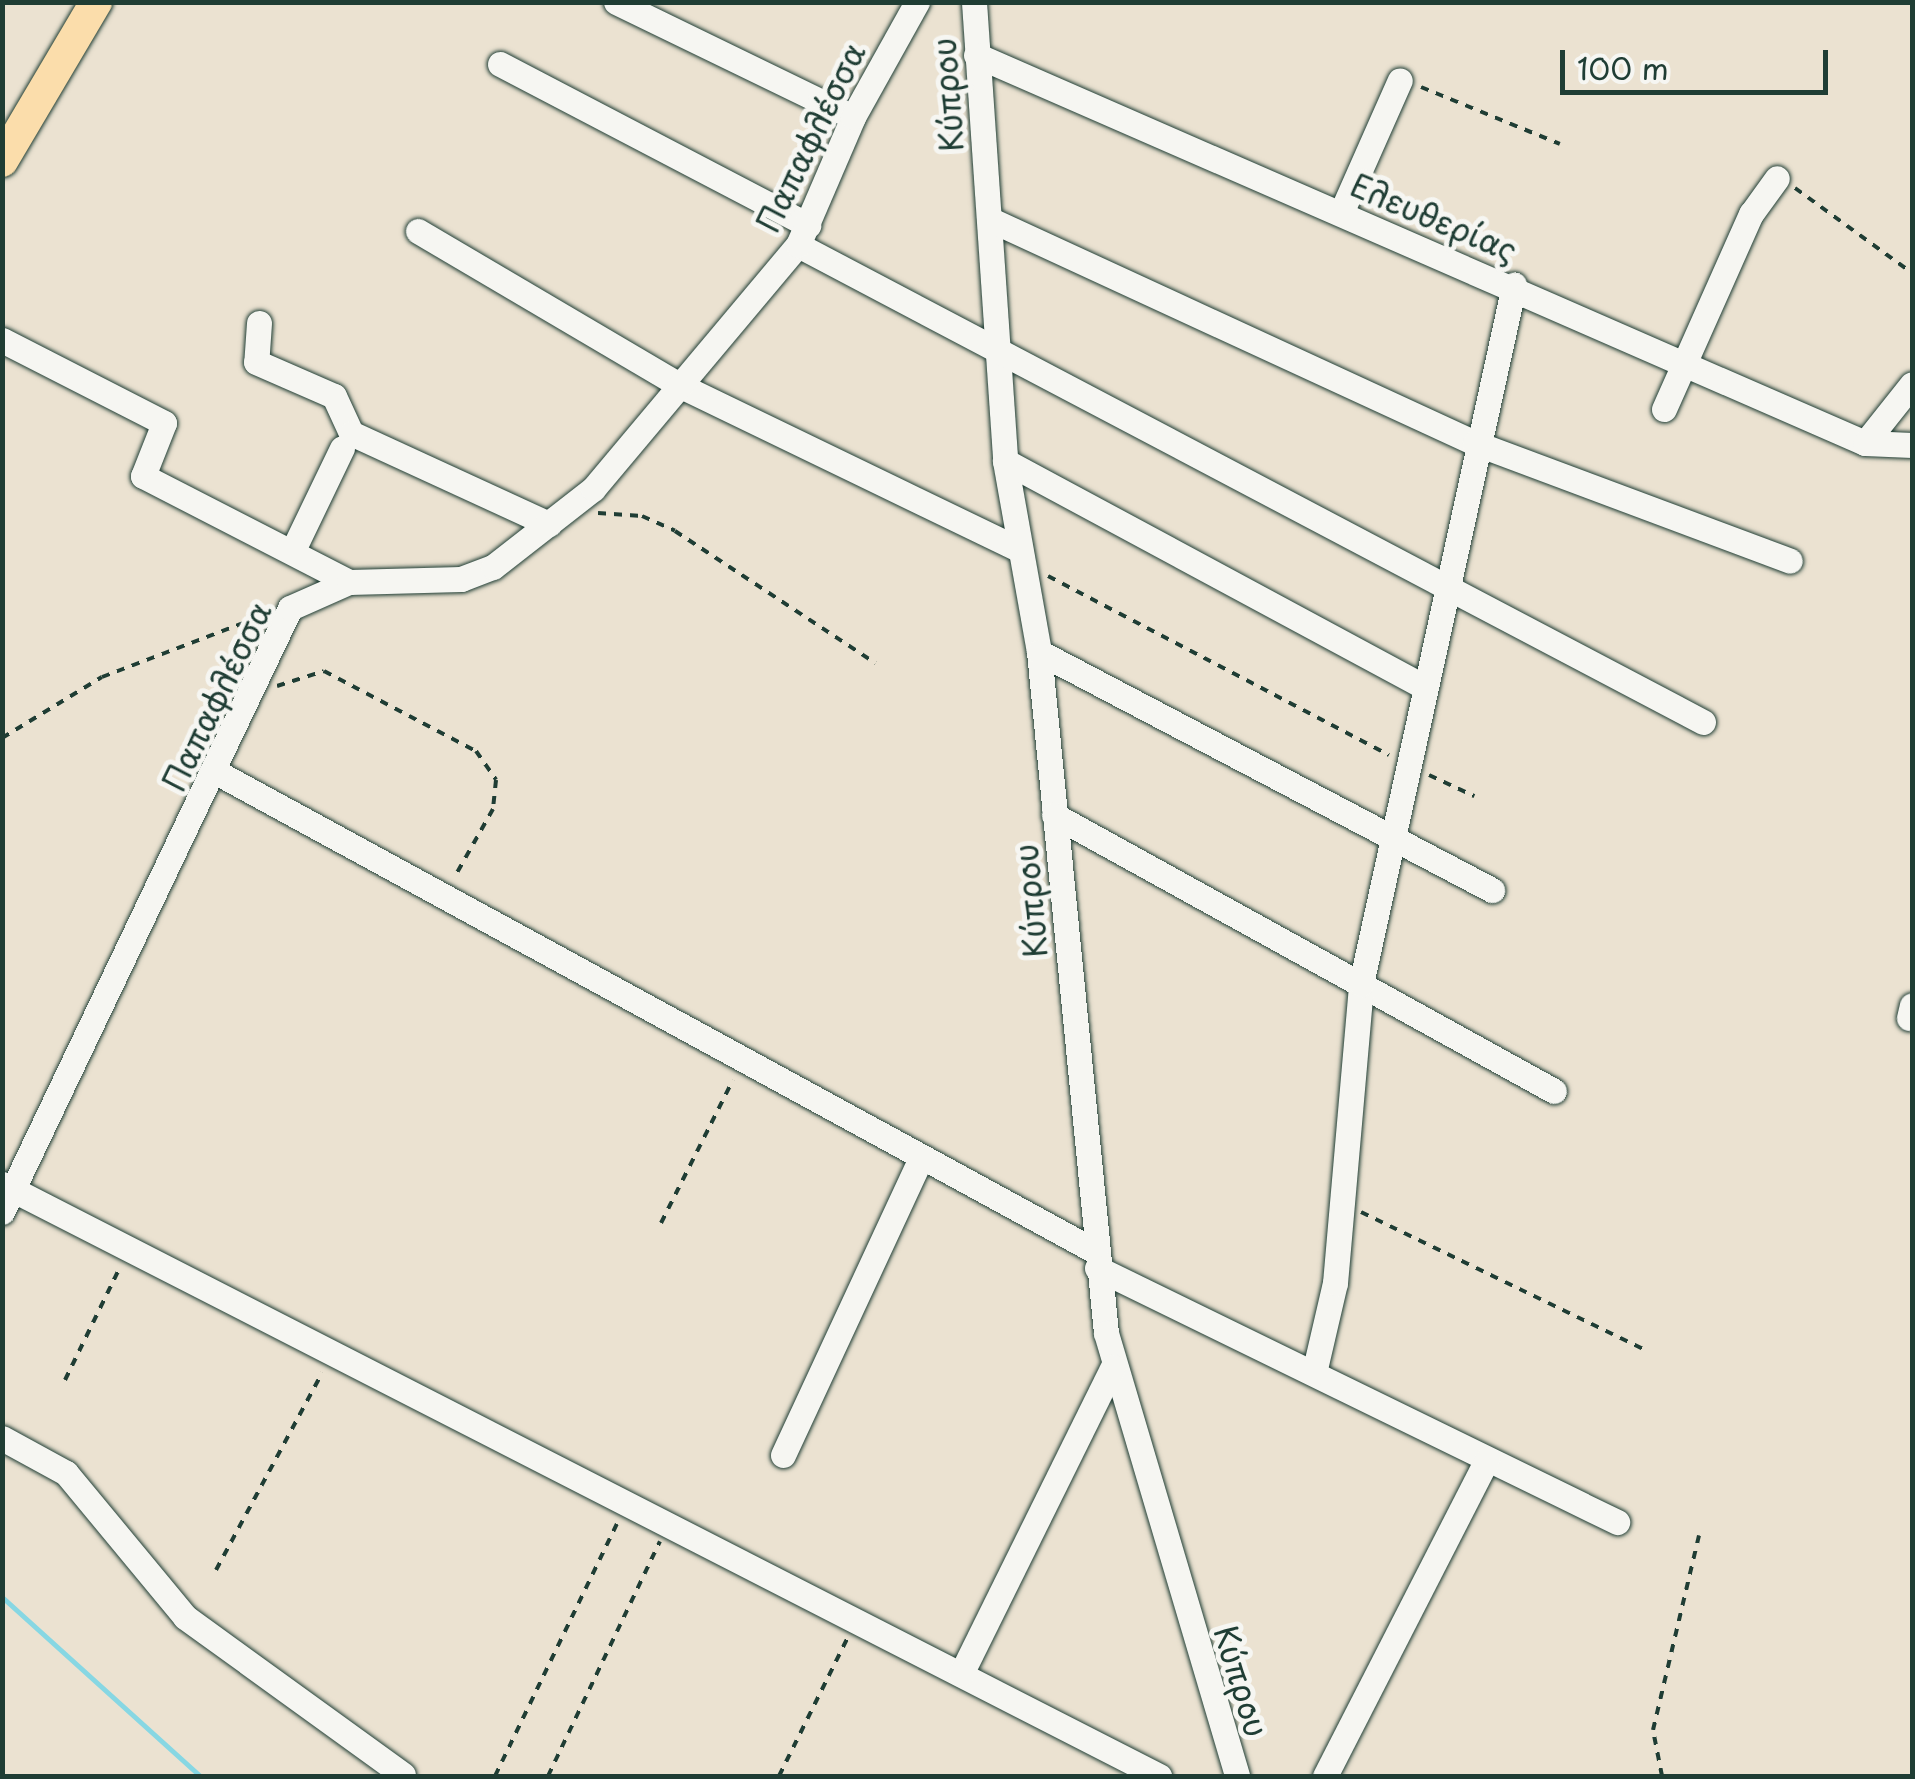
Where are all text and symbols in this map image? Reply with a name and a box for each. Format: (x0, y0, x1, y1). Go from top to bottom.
scale bar (1565, 30, 1832, 92)
street label: Παπαφλέσσα (748, 36, 872, 238)
street label: Κύπρου (924, 37, 970, 153)
text: 100 m (1577, 45, 1669, 90)
street label: Ελευθερίας (1345, 165, 1523, 269)
street label: Παπαφλέσσα (154, 595, 278, 797)
street label: Κύπρου (1006, 842, 1054, 960)
street label: Κύπρου (1207, 1621, 1277, 1741)

